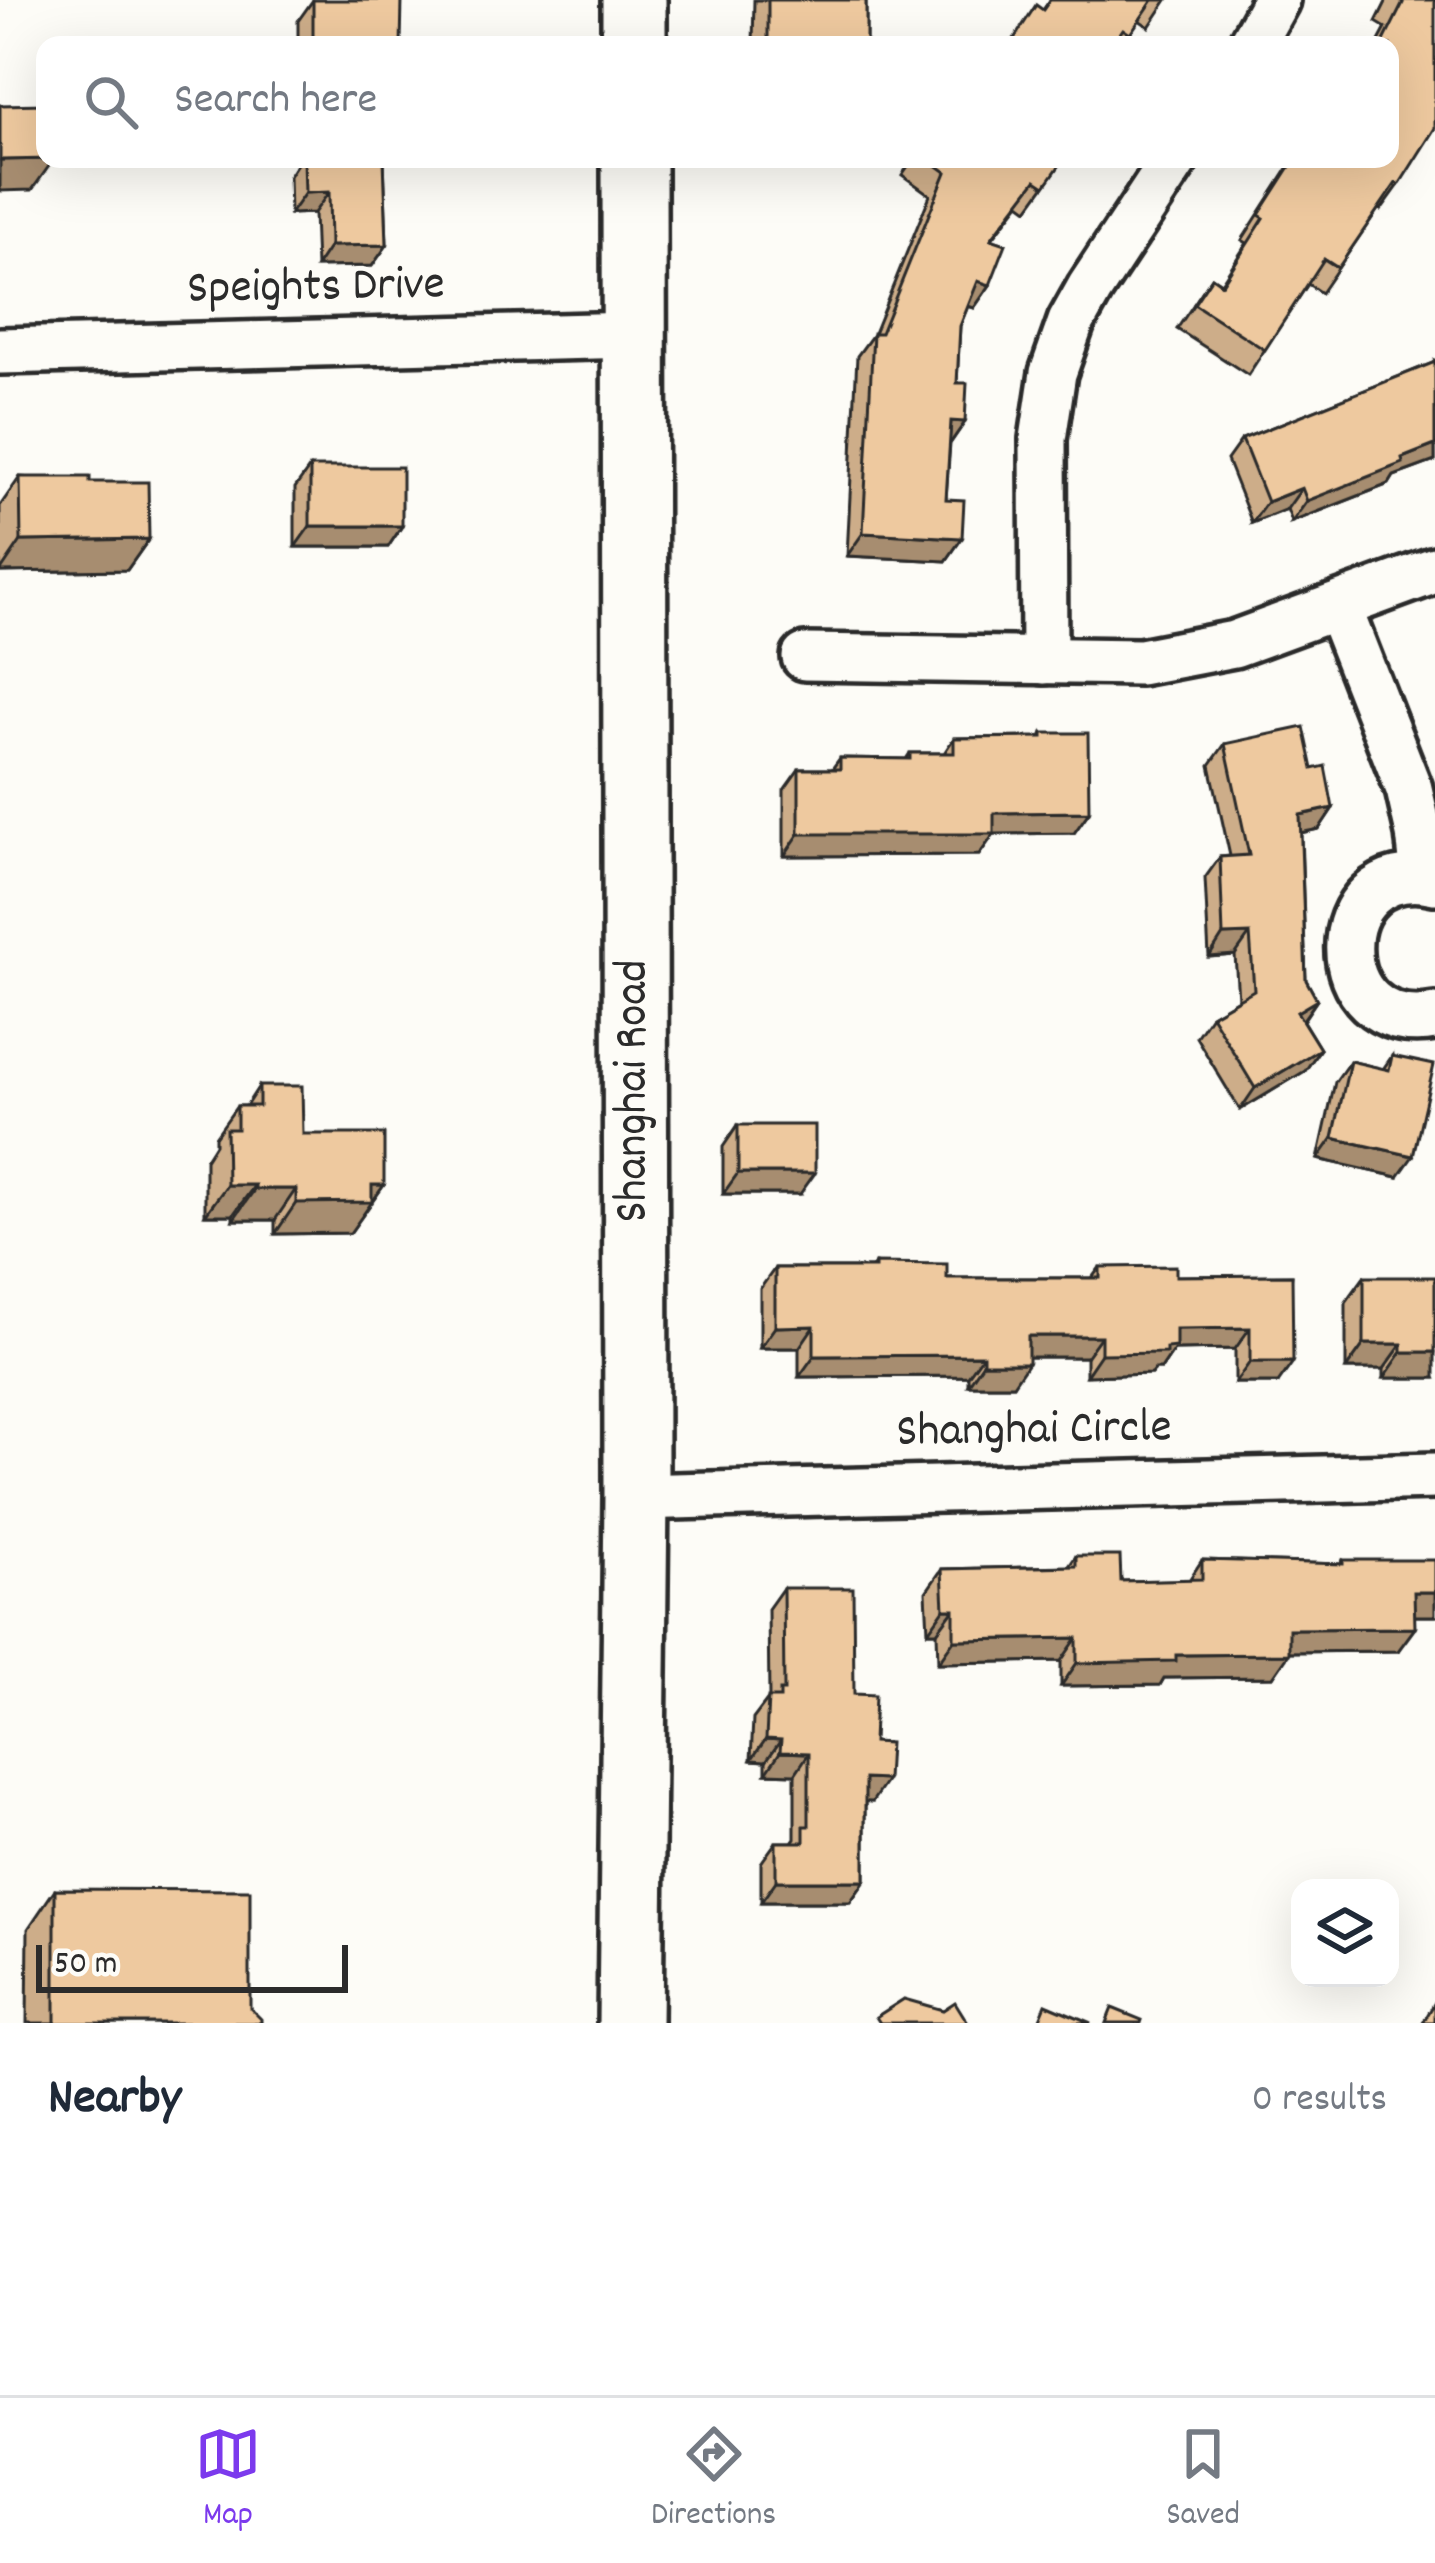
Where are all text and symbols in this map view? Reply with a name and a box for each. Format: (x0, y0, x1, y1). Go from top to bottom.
search box (36, 36, 1399, 168)
icon: search (78, 69, 144, 135)
text: Search here (174, 70, 377, 134)
street label: Speights Drive (187, 252, 445, 326)
street label: Shanghai Road (601, 960, 670, 1222)
street label: Shanghai Circle (896, 1395, 1172, 1469)
map controls (1291, 1879, 1399, 1987)
button: layers (1291, 1879, 1399, 1987)
scale bar (36, 1939, 348, 1992)
text: 50 m (54, 1942, 118, 1989)
text: Nearby (48, 2065, 181, 2137)
text: 0 results (1252, 2074, 1387, 2129)
tab: Map (195, 2421, 261, 2540)
tab: Directions (651, 2421, 776, 2540)
tab: Saved (1166, 2421, 1240, 2540)

